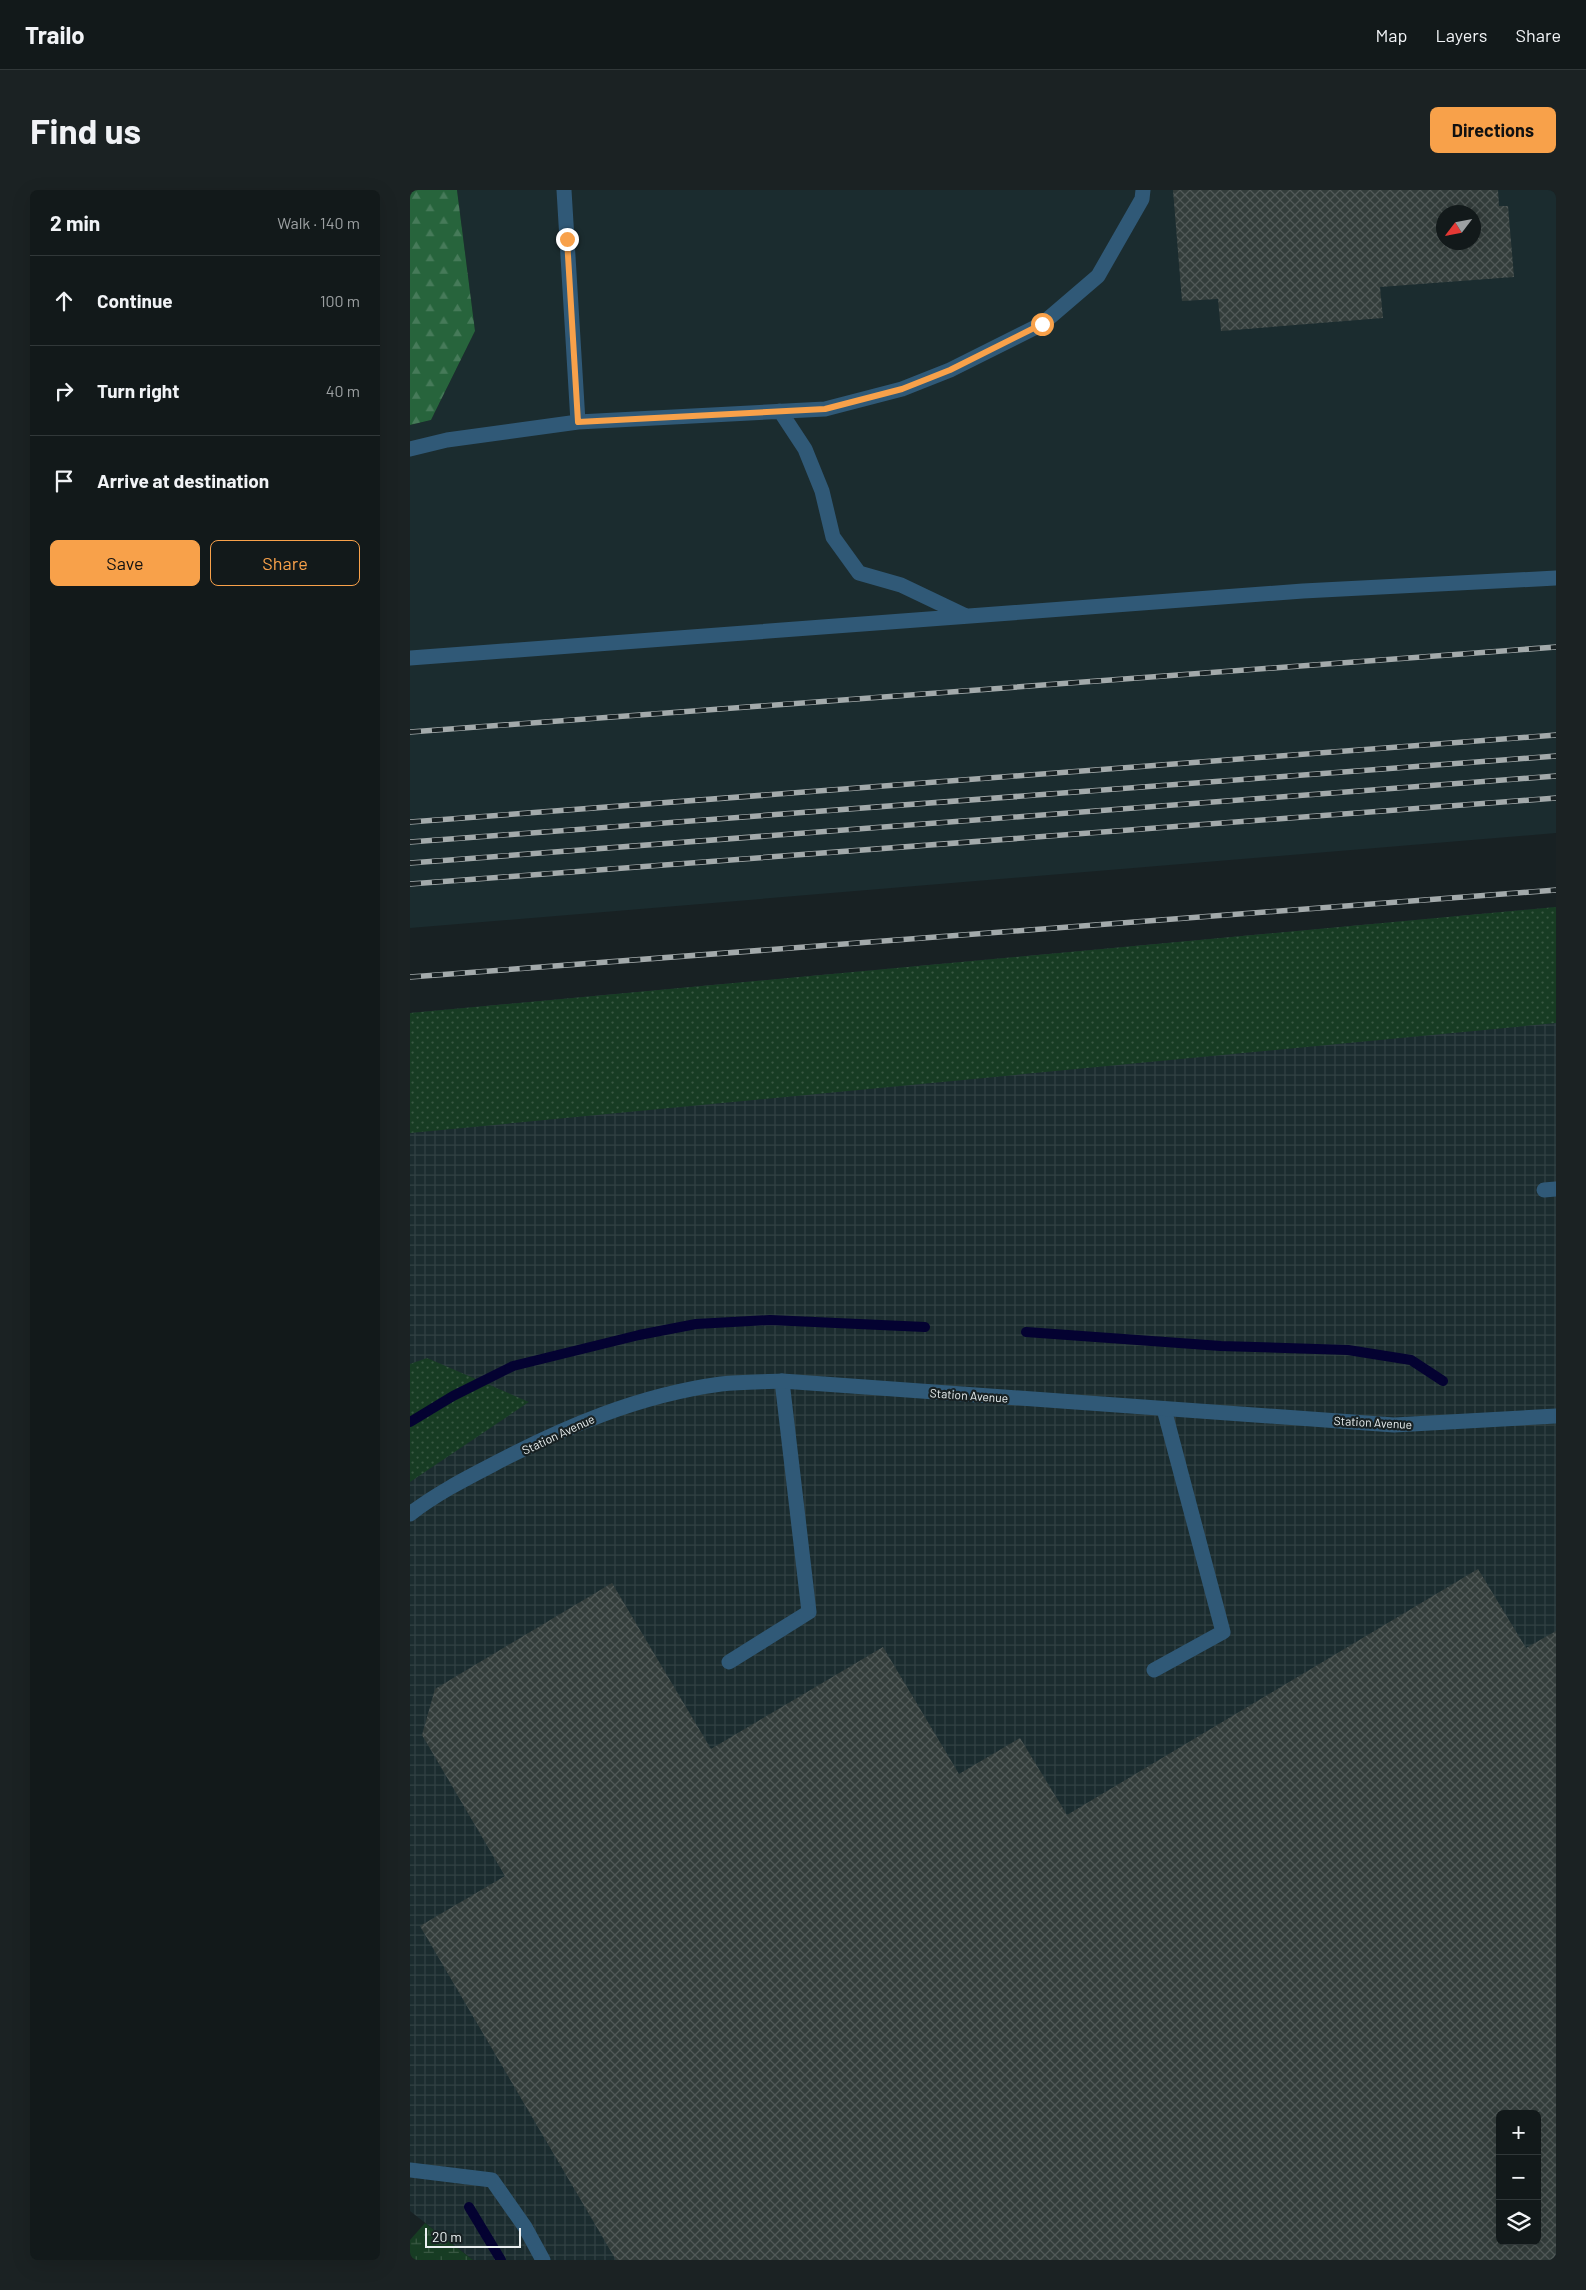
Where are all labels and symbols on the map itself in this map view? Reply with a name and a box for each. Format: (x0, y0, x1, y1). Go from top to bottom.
north arrow (1436, 205, 1481, 250)
route end (556, 228, 579, 251)
route start (1031, 313, 1054, 336)
street label: Station Avenue (929, 1385, 1009, 1405)
street label: Station Avenue (519, 1411, 597, 1457)
street label: Station Avenue (1333, 1413, 1413, 1431)
scale bar (425, 2225, 521, 2248)

